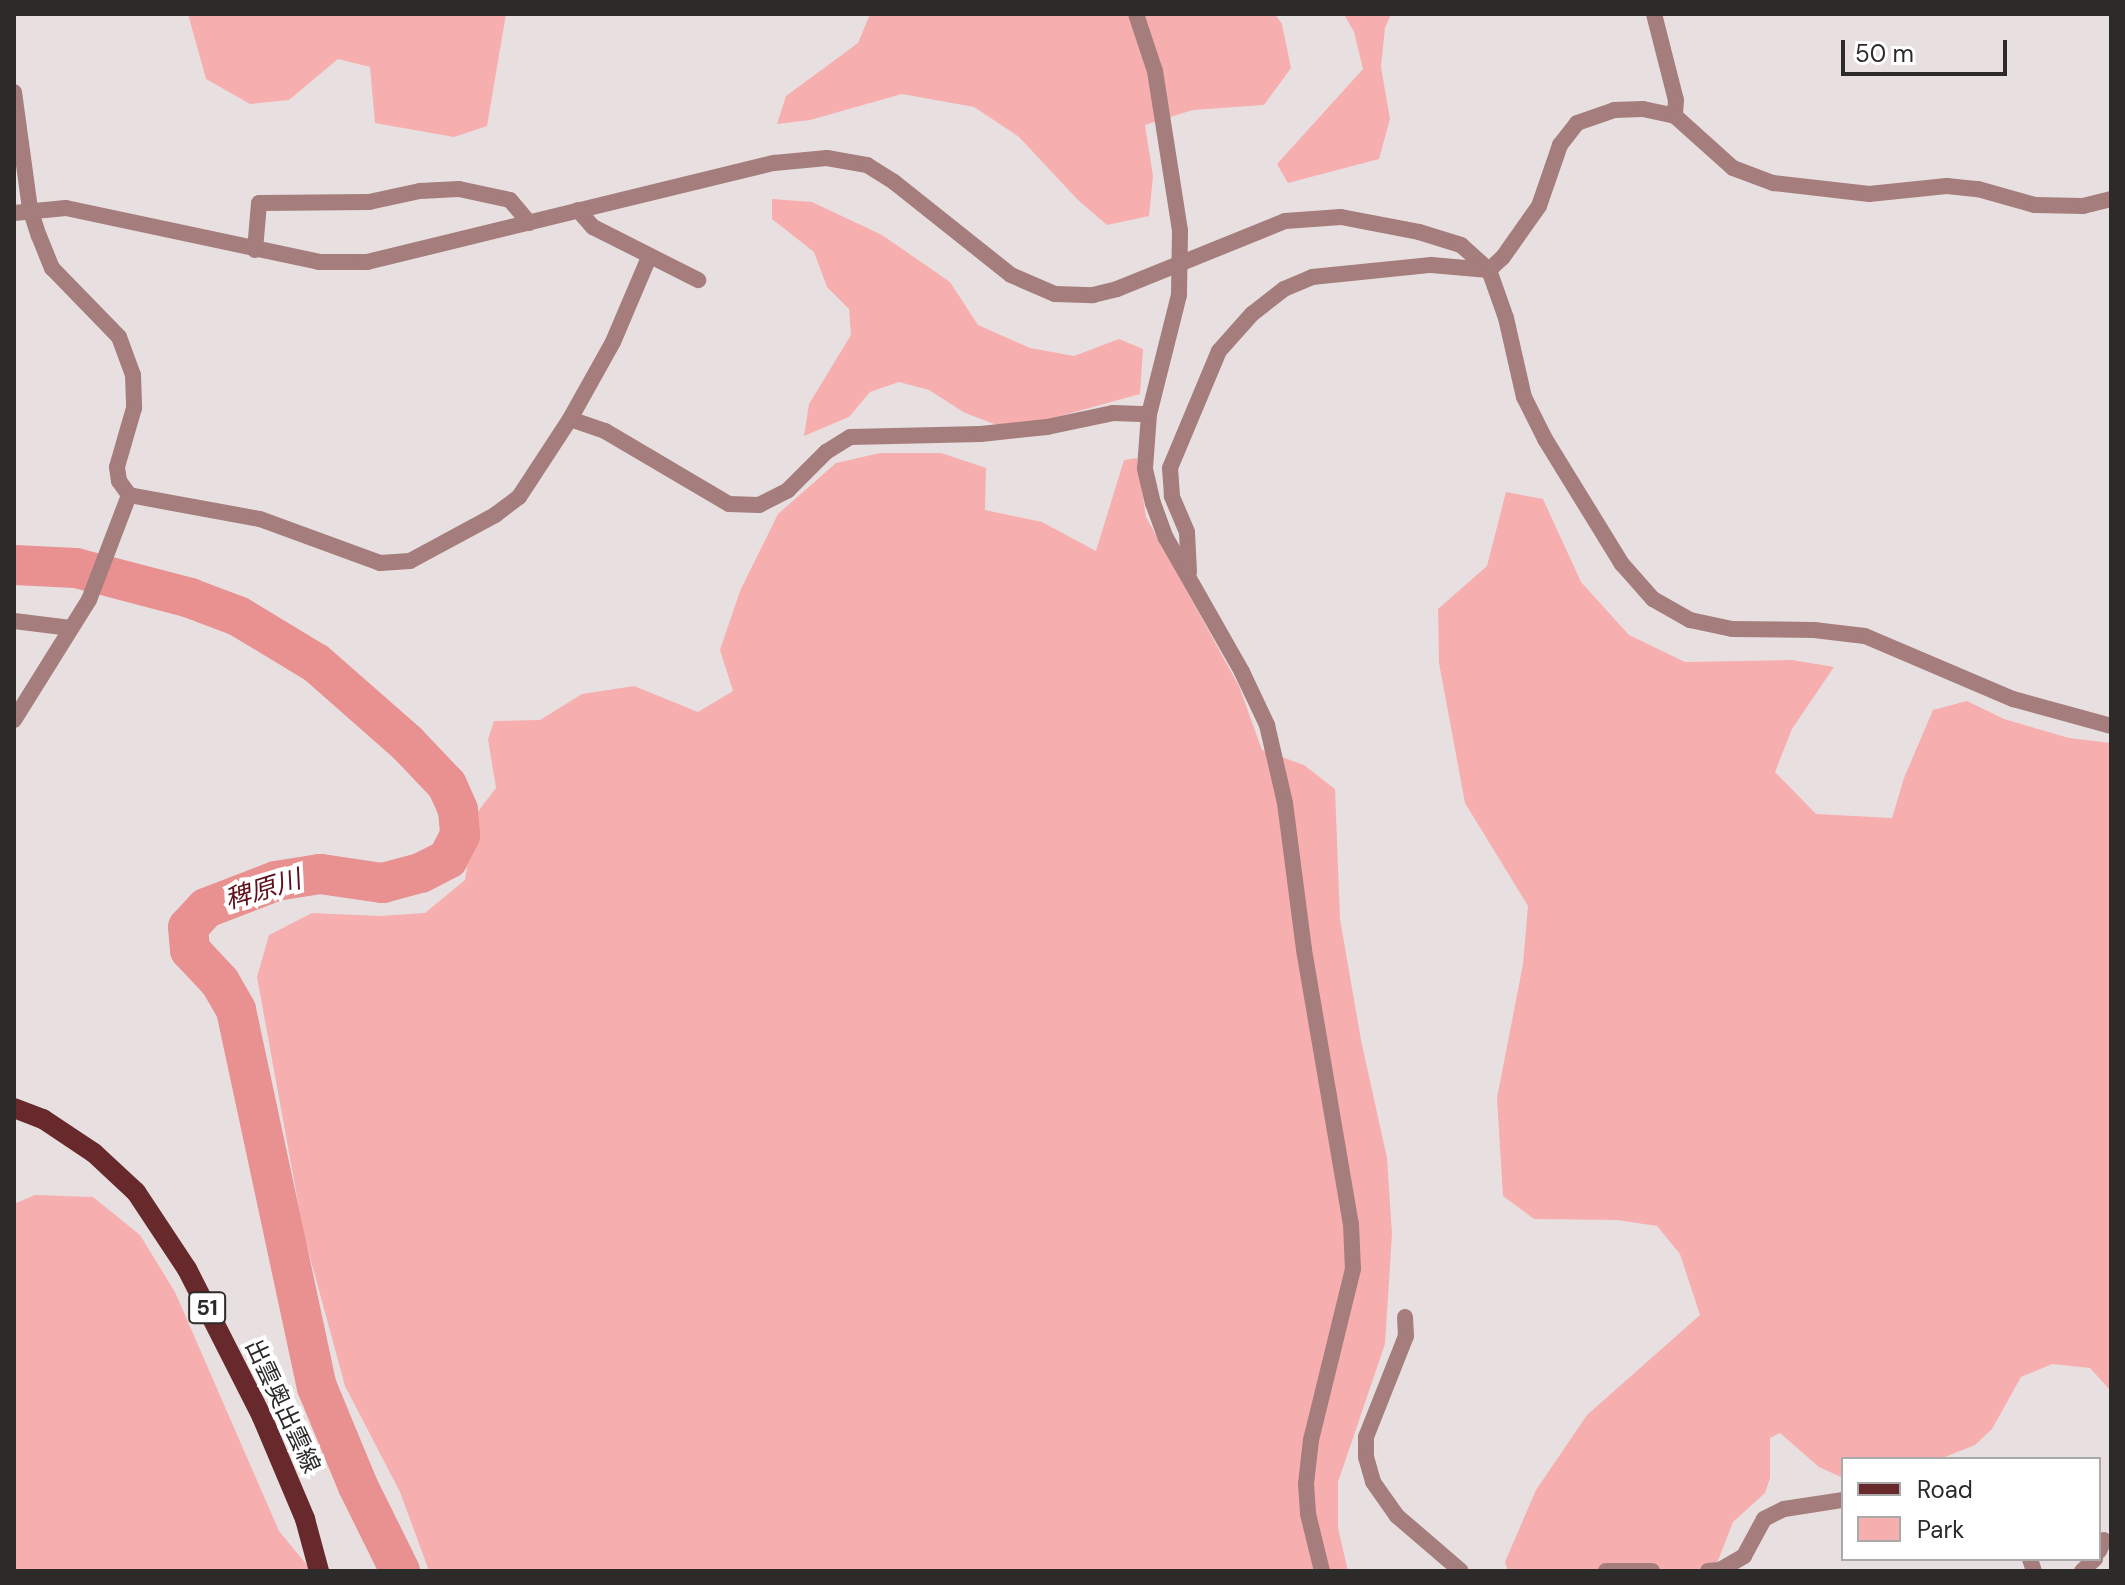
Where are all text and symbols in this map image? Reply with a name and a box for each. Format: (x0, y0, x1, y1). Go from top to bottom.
scale bar (1845, 24, 2011, 74)
text: 50 m (1855, 38, 1914, 69)
water label: 稗原川 (221, 864, 305, 916)
road number: 51 (187, 1290, 227, 1326)
street label: 出雲奥出雲線 (240, 1335, 326, 1477)
legend (1841, 1457, 2101, 1561)
text: Road (1917, 1474, 1973, 1505)
text: Park (1917, 1514, 1964, 1545)

